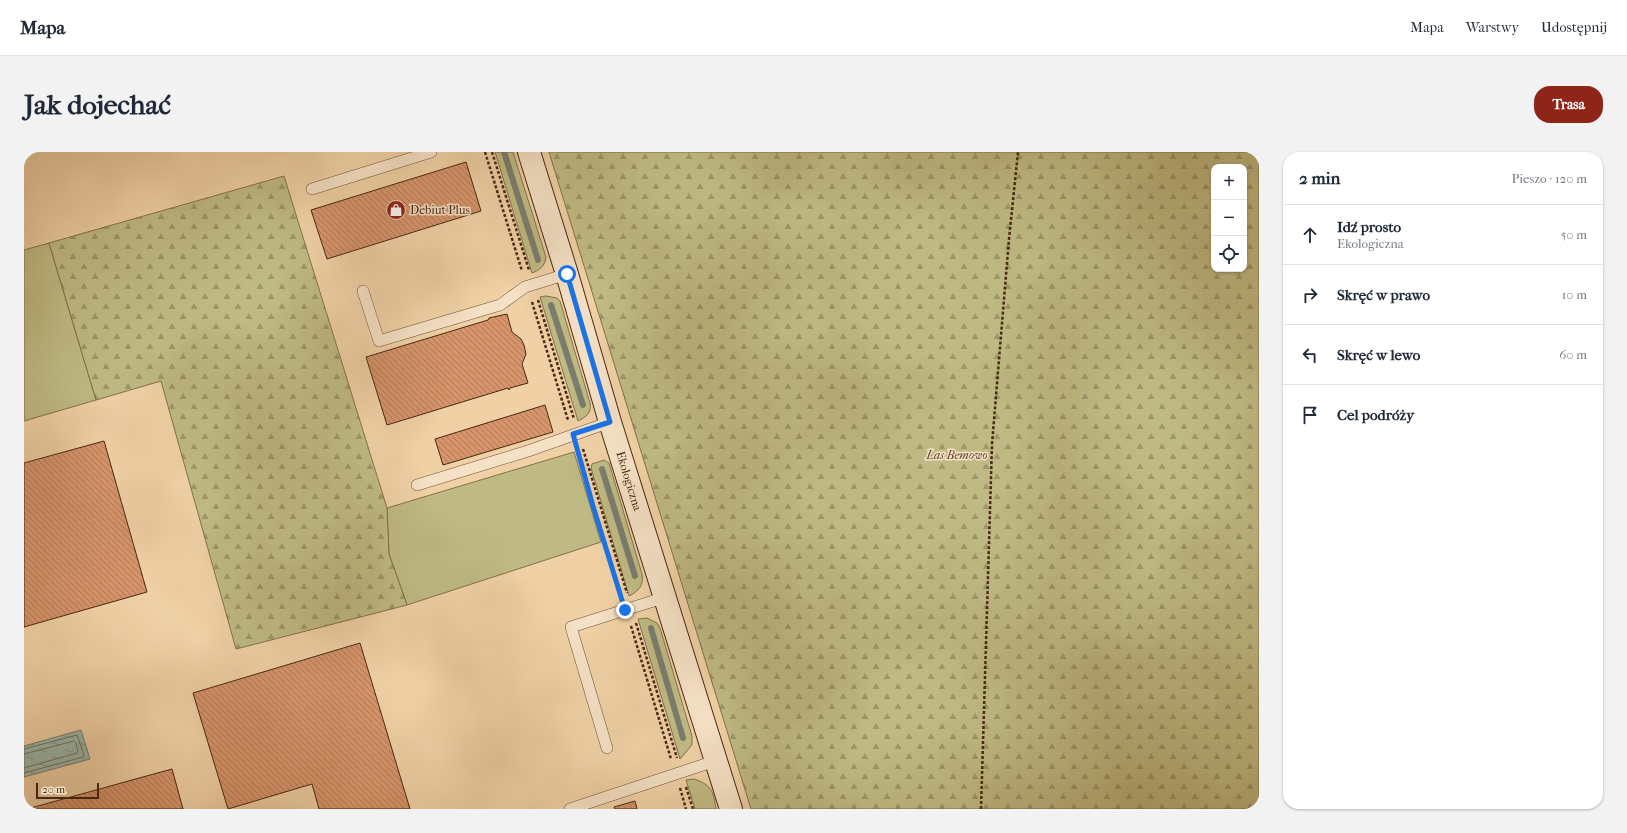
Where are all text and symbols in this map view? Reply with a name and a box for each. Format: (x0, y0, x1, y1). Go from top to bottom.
text: Mapa (20, 17, 65, 39)
text: Mapa (1410, 19, 1444, 36)
text: Warstwy (1466, 19, 1519, 36)
text: Udostępnij (1541, 19, 1607, 36)
button: Trasa (1534, 86, 1603, 123)
text: Jak dojechać (24, 88, 171, 121)
map controls (1211, 164, 1247, 272)
button: + (1211, 164, 1247, 200)
text: 2 min (1299, 168, 1340, 188)
text: Pieszo · 120 m (1512, 171, 1587, 186)
shop icon: Debiut Plus (385, 199, 407, 221)
button: − (1211, 200, 1247, 236)
place label: Debiut Plus (410, 203, 471, 217)
text: Idź prosto (1337, 218, 1401, 236)
icon: ahead (1299, 224, 1321, 246)
text: 50 m (1561, 227, 1587, 242)
button: locate (1211, 236, 1247, 272)
text: Ekologiczna (1337, 236, 1404, 251)
route start (558, 265, 576, 283)
icon: right (1299, 284, 1321, 306)
text: Skręć w prawo (1337, 286, 1430, 304)
text: 10 m (1562, 287, 1587, 302)
icon: left (1299, 344, 1321, 366)
text: Skręć w lewo (1337, 346, 1420, 364)
text: 60 m (1559, 347, 1587, 362)
icon: arrive (1299, 404, 1321, 426)
text: Cel podróży (1337, 406, 1414, 424)
park label: Las Bemowo (925, 448, 988, 462)
street label: Ekologiczna (613, 449, 645, 513)
route end (616, 601, 634, 619)
scale bar (36, 781, 99, 800)
text: 20 m (42, 783, 65, 796)

